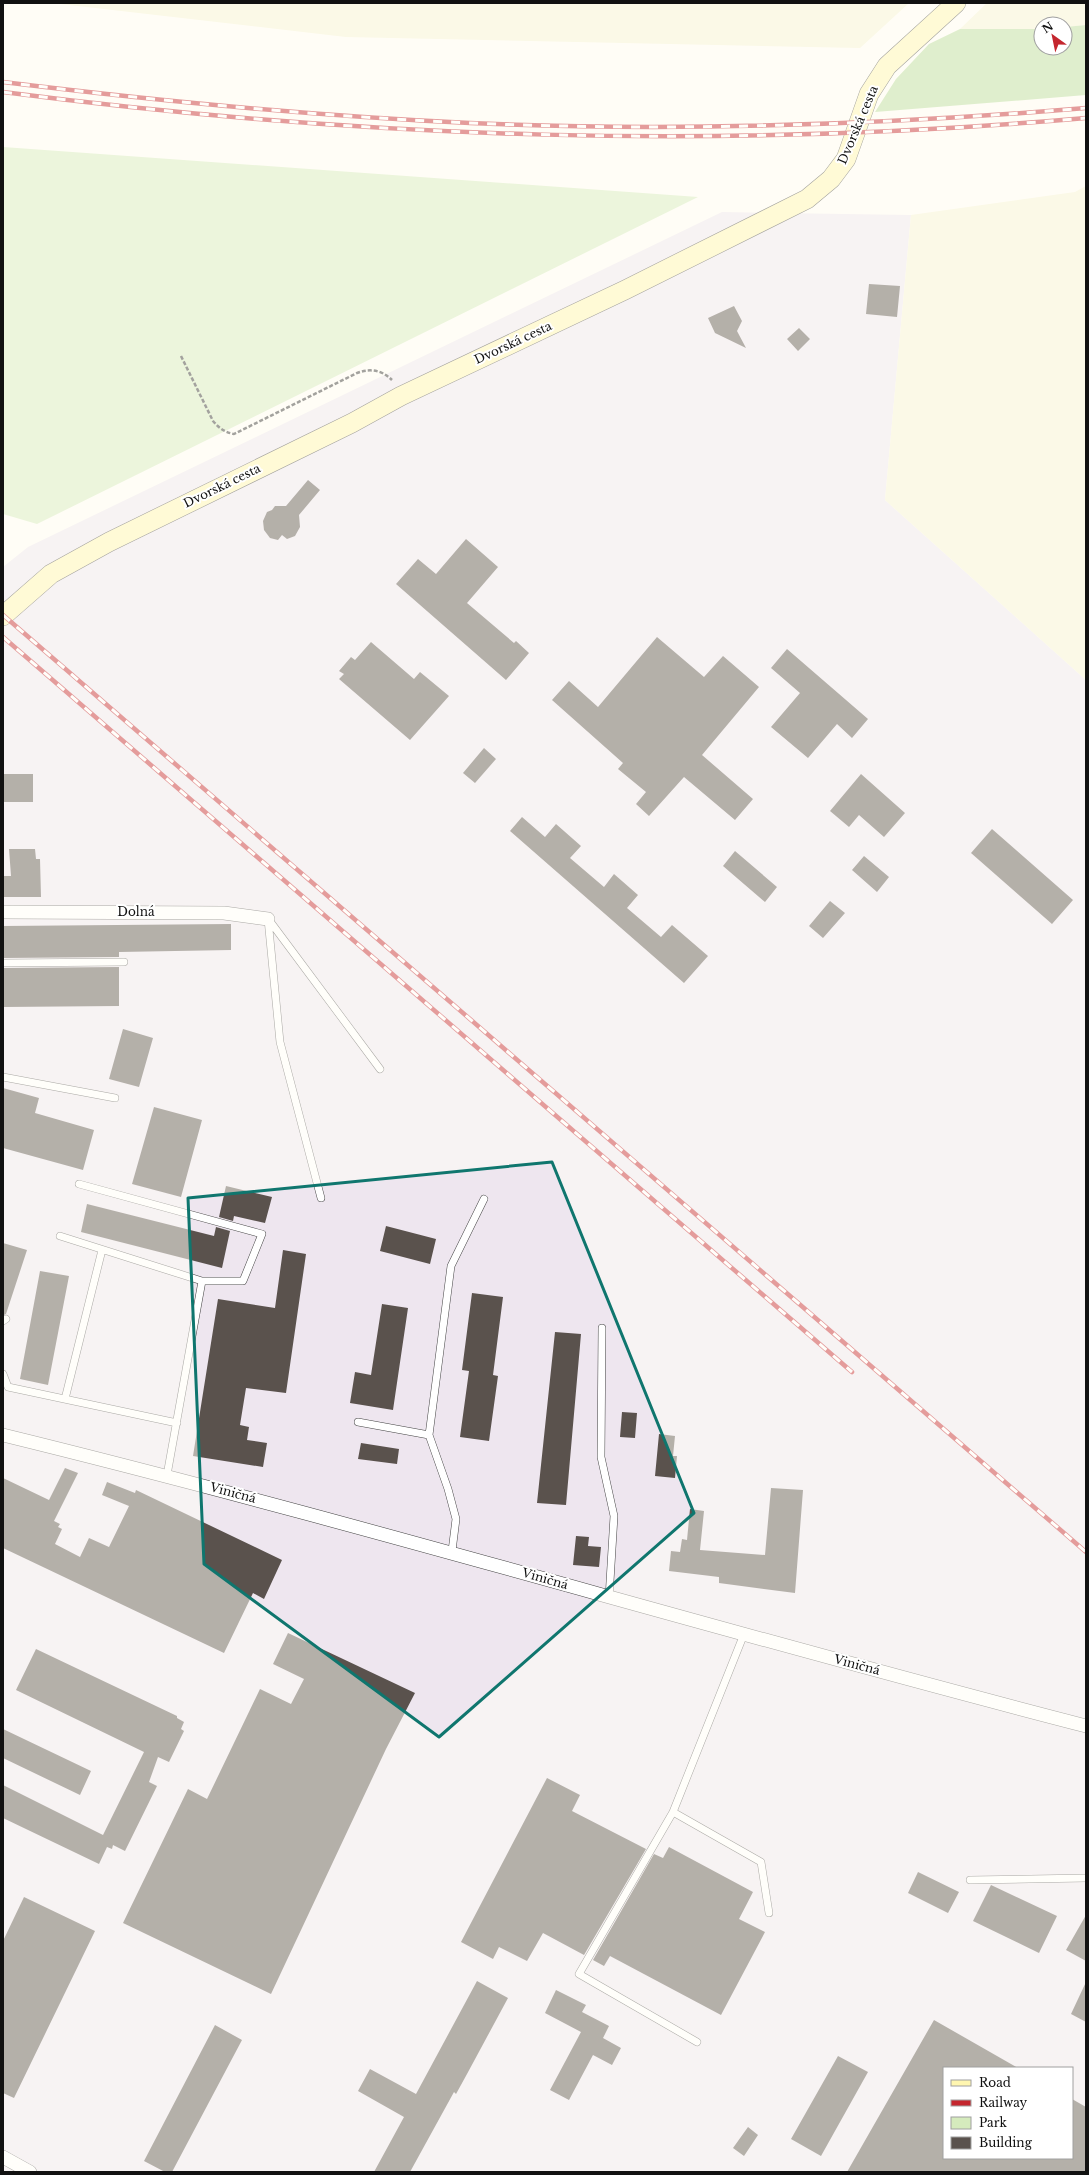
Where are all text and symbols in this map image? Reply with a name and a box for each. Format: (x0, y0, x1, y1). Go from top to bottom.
north arrow (1033, 16, 1073, 56)
text: N (1039, 19, 1056, 36)
street label: Dvorská cesta (834, 83, 881, 166)
street label: Dvorská cesta (472, 318, 554, 367)
street label: Dvorská cesta (181, 460, 263, 511)
street label: Dolná (117, 904, 155, 919)
street label: Viničná (207, 1479, 258, 1506)
street label: Viničná (519, 1565, 570, 1592)
street label: Viničná (831, 1651, 882, 1678)
legend (943, 2067, 1073, 2159)
text: Road (979, 2075, 1011, 2090)
text: Railway (979, 2095, 1028, 2110)
text: Park (979, 2115, 1007, 2130)
text: Building (979, 2135, 1033, 2150)

